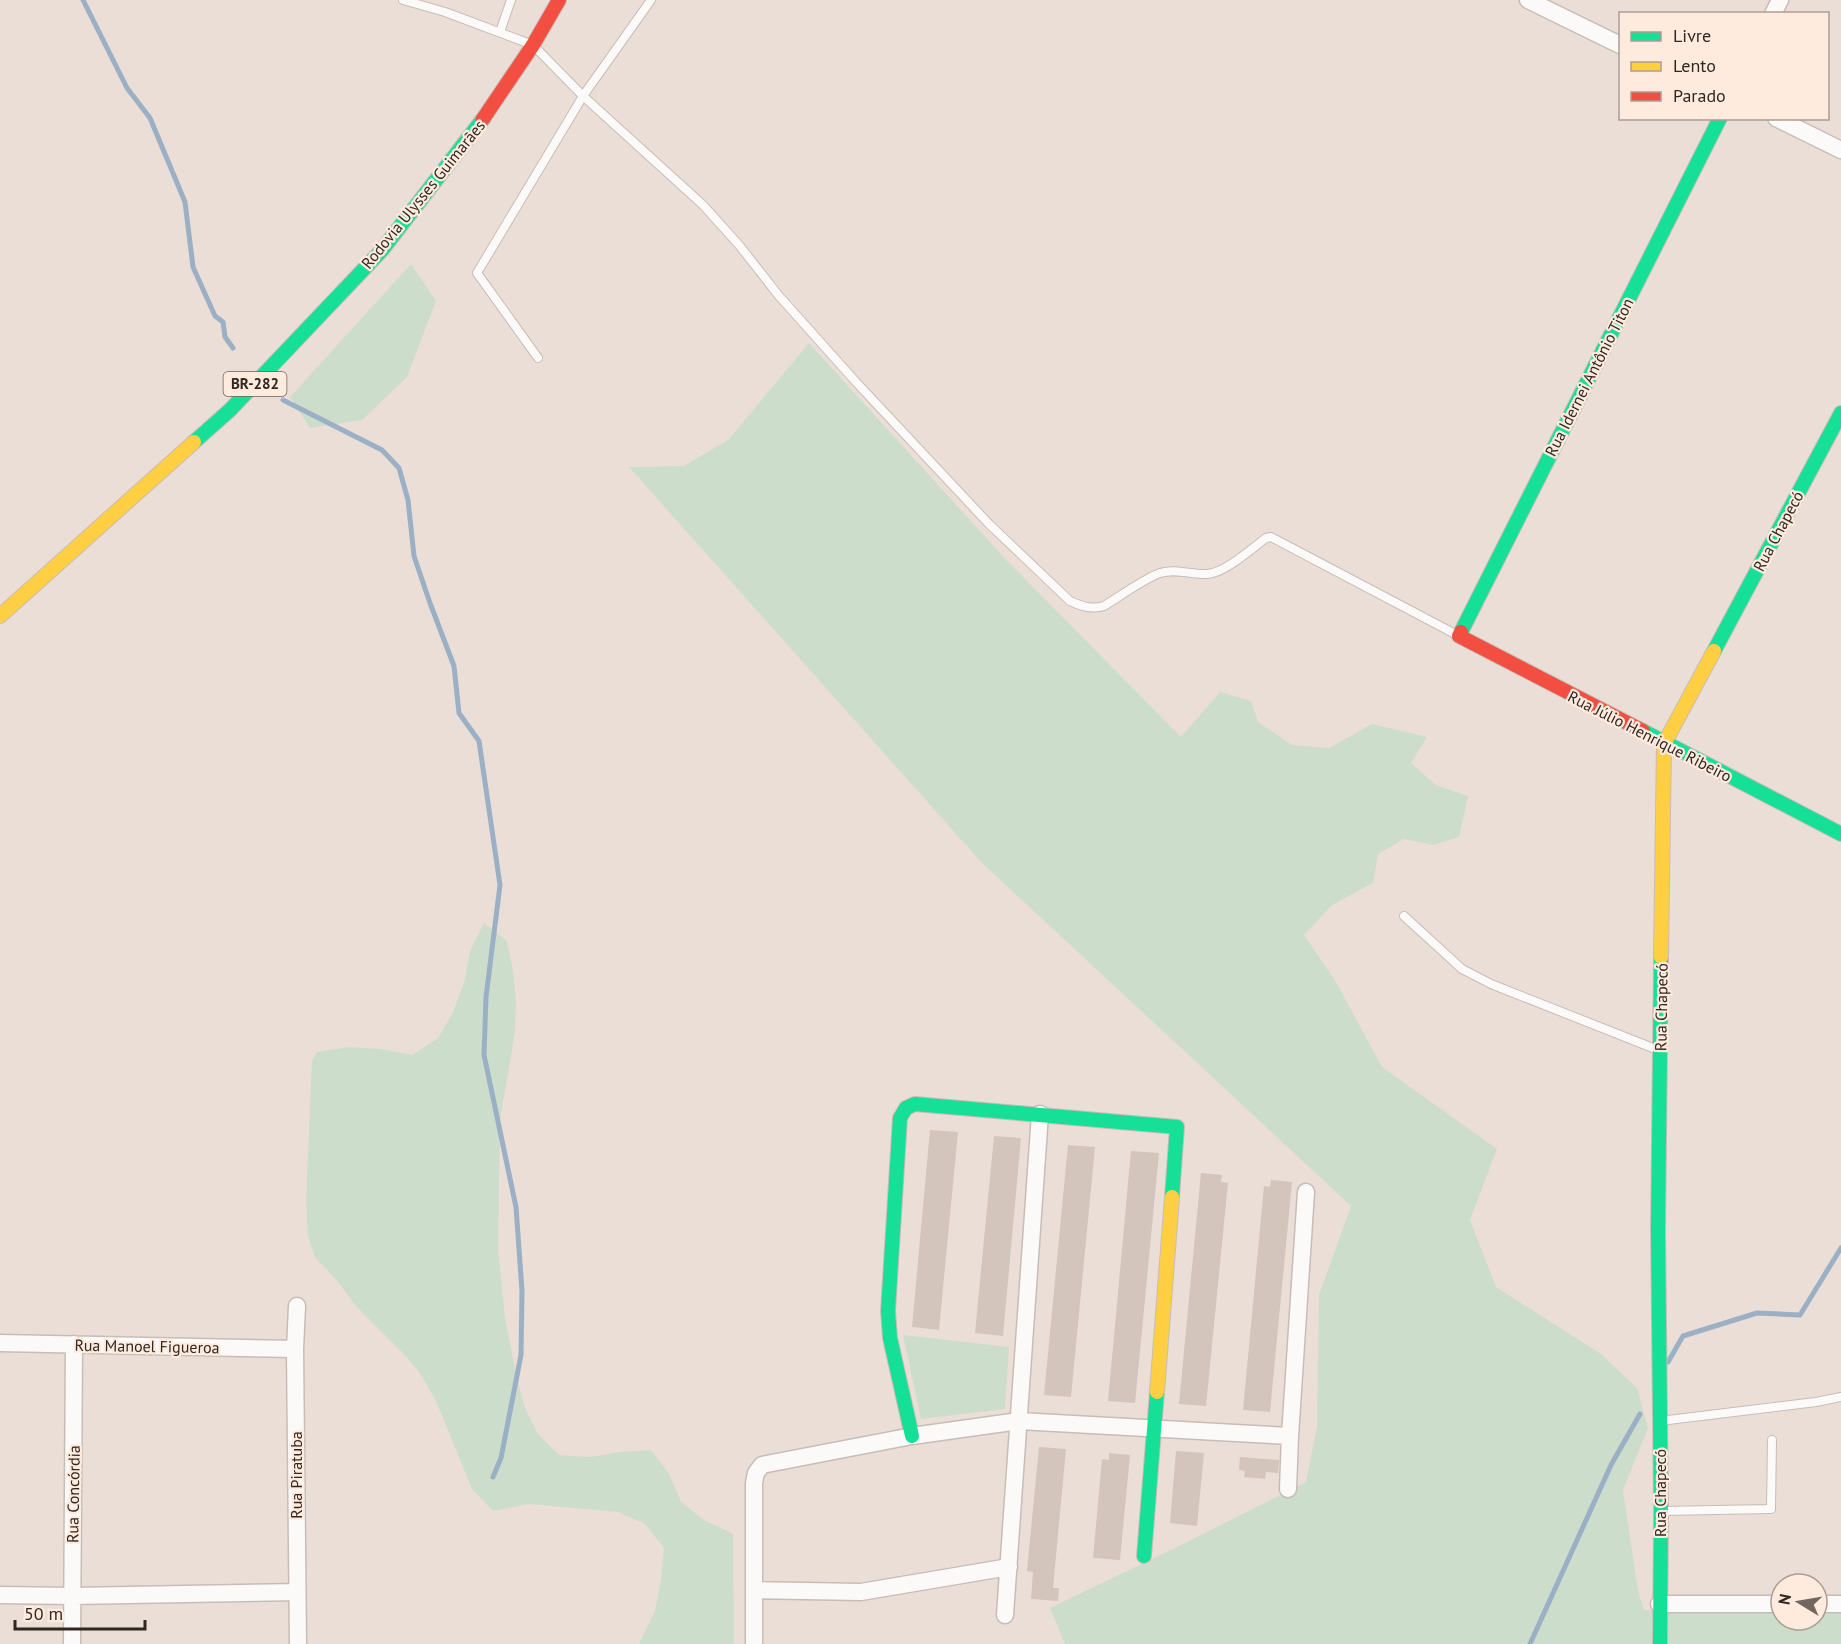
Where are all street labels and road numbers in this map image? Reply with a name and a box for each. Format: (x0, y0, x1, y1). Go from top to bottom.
street label: Rodovia Ulysses Guimarães (357, 115, 489, 272)
street label: Rua Idernei Antônio Titon (1540, 294, 1638, 460)
road number: BR-282 (224, 372, 286, 396)
street label: Rua Chapecó (1748, 487, 1808, 575)
street label: Rua Júlio Henrique Ribeiro (1565, 686, 1735, 786)
street label: Rua Chapecó (1650, 963, 1672, 1051)
street label: Rua Manoel Figueroa (74, 1335, 220, 1357)
street label: Rua Piratuba (286, 1431, 306, 1519)
street label: Rua Concórdia (62, 1445, 84, 1543)
street label: Rua Chapecó (1650, 1449, 1670, 1537)

